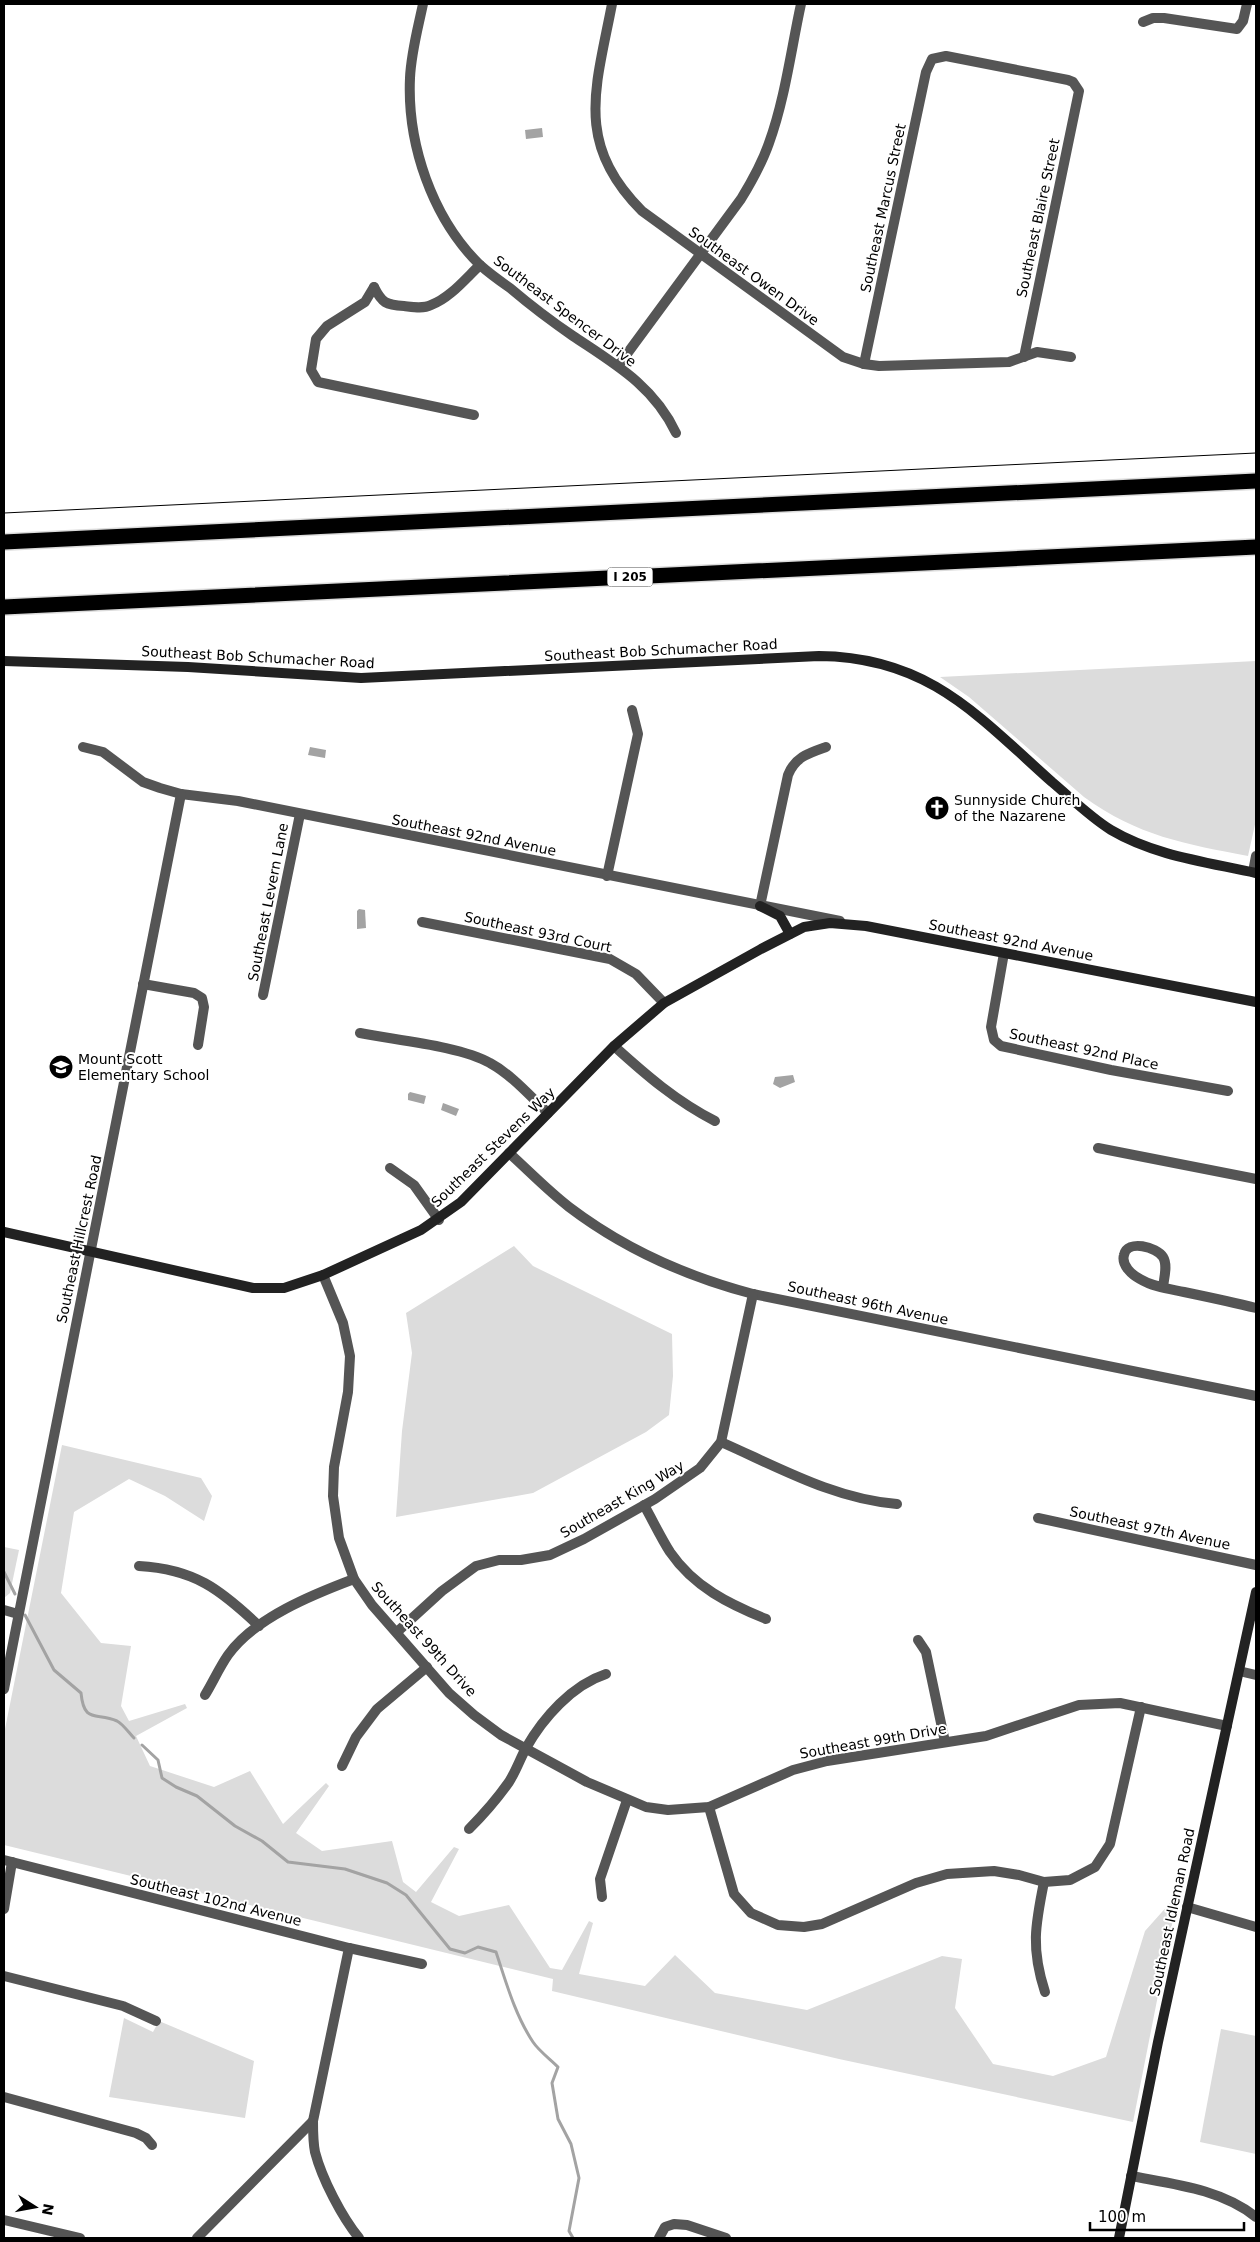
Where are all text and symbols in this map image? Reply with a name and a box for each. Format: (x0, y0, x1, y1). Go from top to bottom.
street label: Southeast Marcus Street (857, 122, 909, 294)
street label: Southeast Blaire Street (1013, 137, 1063, 299)
street label: Southeast Owen Drive (686, 223, 822, 329)
street label: Southeast Spencer Drive (491, 252, 639, 370)
road number: I 205 (608, 568, 652, 586)
street label: Southeast Bob Schumacher Road (544, 636, 778, 664)
street label: Southeast Bob Schumacher Road (141, 643, 375, 671)
place label: Sunnyside Church of the Nazarene (954, 792, 1080, 824)
church icon: Sunnyside Church of the Nazarene (924, 795, 950, 821)
street label: Southeast 92nd Avenue (390, 811, 558, 859)
street label: Southeast Levern Lane (245, 822, 291, 982)
street label: Southeast 93rd Court (463, 909, 614, 956)
street label: Southeast 92nd Avenue (927, 916, 1095, 964)
street label: Southeast 92nd Place (1008, 1025, 1160, 1073)
place label: Mount Scott Elementary School (78, 1051, 210, 1083)
school or university icon: Mount Scott Elementary School (48, 1054, 74, 1080)
street label: Southeast Stevens Way (428, 1084, 558, 1210)
street label: Southeast Hillcrest Road (53, 1153, 105, 1325)
street label: Southeast 96th Avenue (786, 1278, 950, 1328)
street label: Southeast King Way (557, 1457, 687, 1541)
street label: Southeast 97th Avenue (1068, 1503, 1232, 1553)
street label: Southeast 99th Drive (368, 1578, 480, 1700)
street label: Southeast 99th Drive (798, 1720, 948, 1762)
street label: Southeast Idleman Road (1146, 1827, 1198, 1997)
street label: Southeast 102nd Avenue (129, 1871, 303, 1929)
north arrow (10, 2182, 60, 2232)
scale bar (1090, 2200, 1244, 2232)
text: N (39, 2202, 57, 2217)
text: 100 m (1098, 2208, 1146, 2226)

